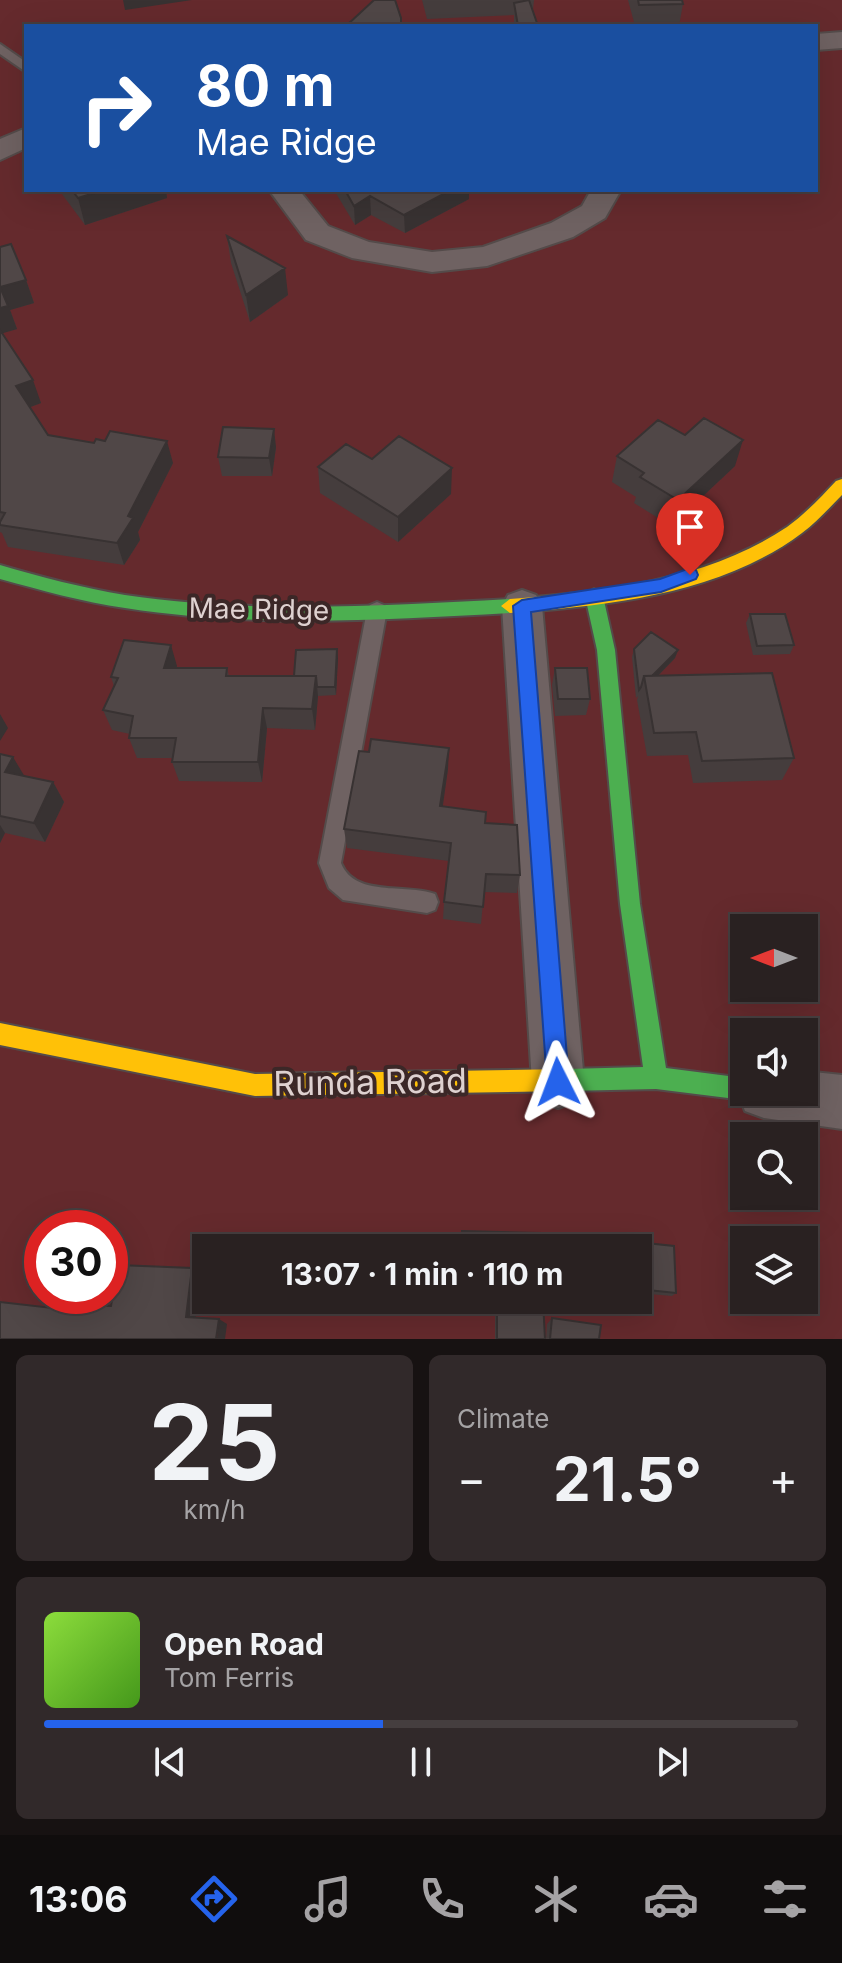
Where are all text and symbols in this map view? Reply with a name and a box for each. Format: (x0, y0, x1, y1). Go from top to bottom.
text: 80 m (196, 52, 335, 120)
icon: right (64, 56, 168, 160)
text: Mae Ridge (196, 120, 377, 164)
pin (656, 493, 724, 575)
icon: arrive (668, 505, 712, 549)
street label: Mae Ridge (188, 591, 330, 627)
north arrow (730, 914, 818, 1002)
map controls (730, 914, 818, 1314)
button: sound (730, 1018, 818, 1106)
position arrow (516, 1040, 600, 1124)
street label: Runda Road (273, 1059, 467, 1104)
button: search (730, 1122, 818, 1210)
speed limit sign: 30 (24, 1210, 128, 1314)
button: layers (730, 1226, 818, 1314)
text: 13:07 · 1 min · 110 m (281, 1256, 563, 1292)
text: 25 (149, 1379, 280, 1505)
text: Climate (457, 1403, 549, 1434)
text: 21.5° (553, 1443, 702, 1515)
text: − (457, 1452, 486, 1506)
text: + (769, 1452, 798, 1506)
text: km/h (184, 1494, 245, 1525)
text: Open Road (164, 1626, 324, 1662)
text: Tom Ferris (164, 1662, 294, 1693)
icon: previous (148, 1740, 192, 1784)
icon: pause (399, 1740, 443, 1784)
icon: next (650, 1740, 694, 1784)
icon: directions (186, 1871, 242, 1927)
icon: music (300, 1871, 356, 1927)
icon: phone (414, 1871, 470, 1927)
icon: climate (528, 1871, 584, 1927)
icon: car (643, 1871, 699, 1927)
icon: filters (757, 1871, 813, 1927)
text: 13:06 (29, 1877, 128, 1921)

